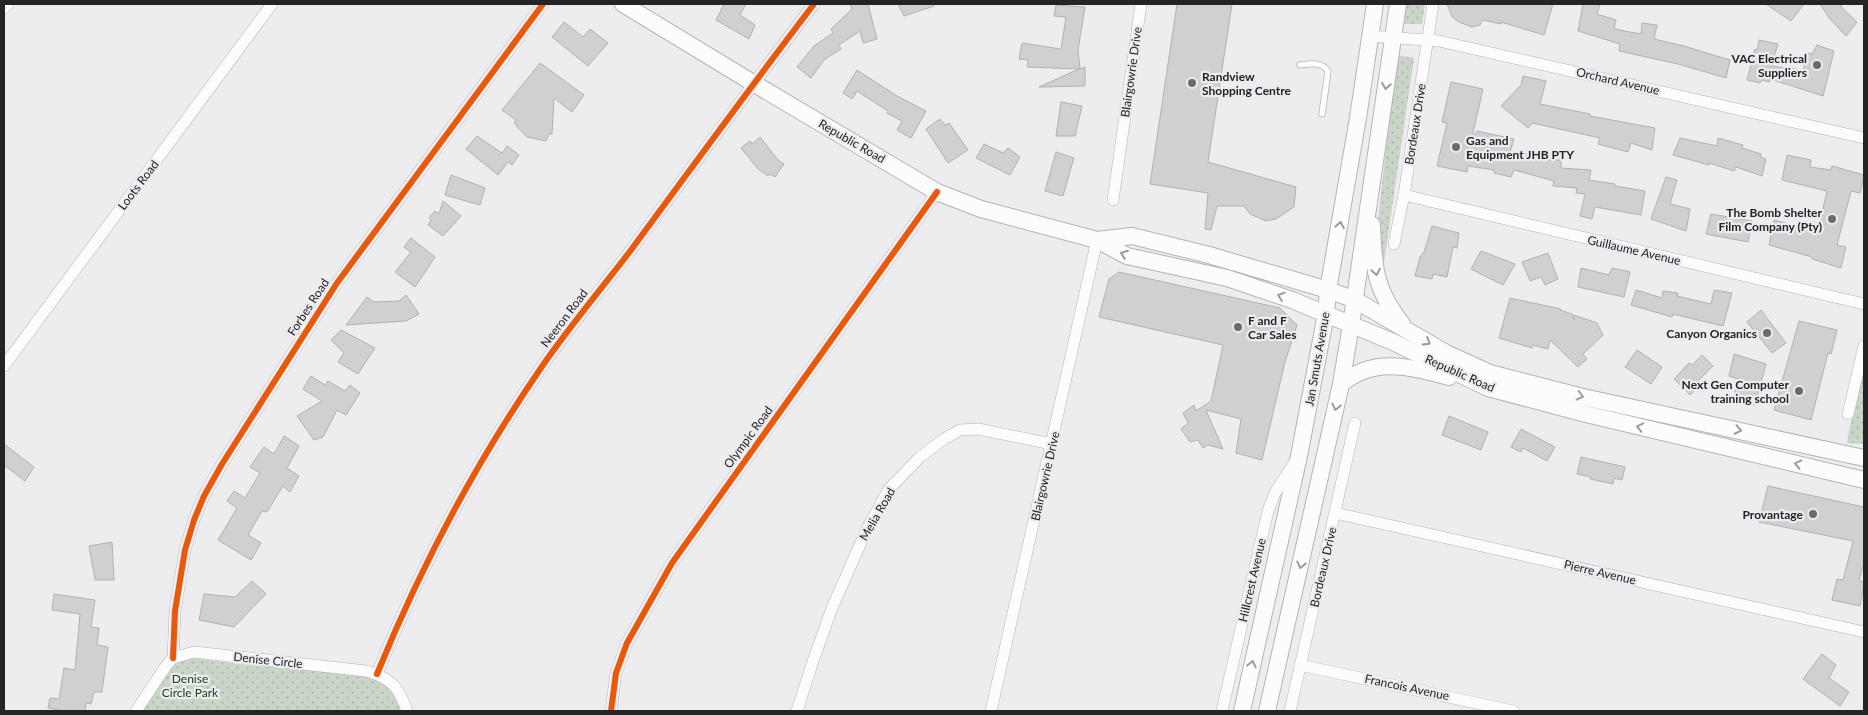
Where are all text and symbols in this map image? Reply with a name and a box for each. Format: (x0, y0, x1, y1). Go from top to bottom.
street label: Blairgowrie Drive (1117, 26, 1145, 118)
place label: VAC Electrical Suppliers (1731, 51, 1807, 80)
marker: VAC Electrical Suppliers (1811, 59, 1823, 71)
street label: Orchard Avenue (1575, 64, 1661, 98)
place label: Randview Shopping Centre (1202, 69, 1292, 98)
marker: Randview Shopping Centre (1186, 77, 1198, 89)
one-way arrow (1381, 82, 1391, 91)
street label: Bordeaux Drive (1401, 82, 1429, 166)
street label: Republic Road (816, 116, 888, 166)
place label: Gas and Equipment JHB PTY (1466, 133, 1574, 162)
marker: Gas and Equipment JHB PTY (1450, 141, 1462, 153)
street label: Loots Road (114, 157, 162, 213)
place label: The Bomb Shelter Film Company (Pty) (1718, 205, 1823, 234)
marker: The Bomb Shelter Film Company (Pty) (1826, 213, 1838, 225)
one-way arrow (1334, 220, 1344, 229)
street label: Guillaume Avenue (1586, 232, 1682, 268)
one-way arrow (1120, 250, 1129, 260)
one-way arrow (1371, 267, 1381, 276)
street label: Forbes Road (284, 275, 332, 339)
street label: Neeron Road (537, 286, 591, 350)
one-way arrow (1277, 292, 1285, 302)
street label: Jan Smuts Avenue (1301, 311, 1333, 407)
place label: F and F Car Sales (1248, 313, 1296, 342)
marker: F and F Car Sales (1232, 321, 1244, 333)
place label: Canyon Organics (1666, 326, 1757, 341)
marker: Canyon Organics (1761, 327, 1773, 339)
one-way arrow (1422, 335, 1431, 345)
street label: Republic Road (1423, 351, 1497, 395)
place label: Next Gen Computer training school (1682, 377, 1790, 406)
marker: Next Gen Computer training school (1793, 385, 1805, 397)
one-way arrow (1575, 390, 1584, 401)
one-way arrow (1331, 402, 1341, 411)
street label: Olympic Road (720, 403, 776, 471)
one-way arrow (1635, 422, 1644, 433)
one-way arrow (1734, 424, 1743, 435)
street label: Blairgowrie Drive (1027, 430, 1063, 522)
one-way arrow (1793, 459, 1802, 470)
street label: Melia Road (856, 485, 898, 543)
place label: Provantage (1743, 507, 1804, 522)
marker: Provantage (1807, 508, 1819, 520)
street label: Bordeaux Drive (1306, 525, 1340, 609)
street label: Hillcrest Avenue (1235, 537, 1269, 623)
street label: Pierre Avenue (1562, 556, 1638, 588)
one-way arrow (1296, 561, 1306, 570)
street label: Denise Circle (233, 649, 303, 671)
one-way arrow (1246, 659, 1257, 668)
park label: Denise Circle Park (162, 671, 219, 700)
street label: Francois Avenue (1363, 671, 1451, 703)

